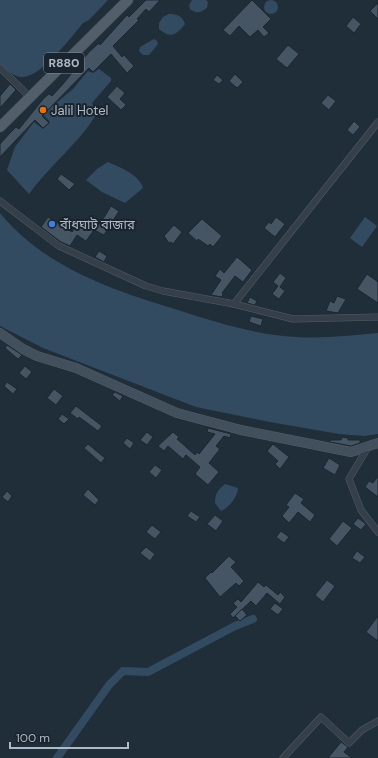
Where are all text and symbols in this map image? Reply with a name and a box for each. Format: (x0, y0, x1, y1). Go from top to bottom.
road number: R880 (44, 53, 84, 73)
place label: Jalil Hotel (51, 102, 108, 119)
marker: Jalil Hotel (38, 105, 48, 115)
place label: বাঁধঘাট বাজার (59, 216, 135, 233)
marker: বাঁধঘাট বাজার (47, 219, 57, 229)
scale bar (10, 724, 128, 750)
text: 100 m (16, 730, 50, 746)

